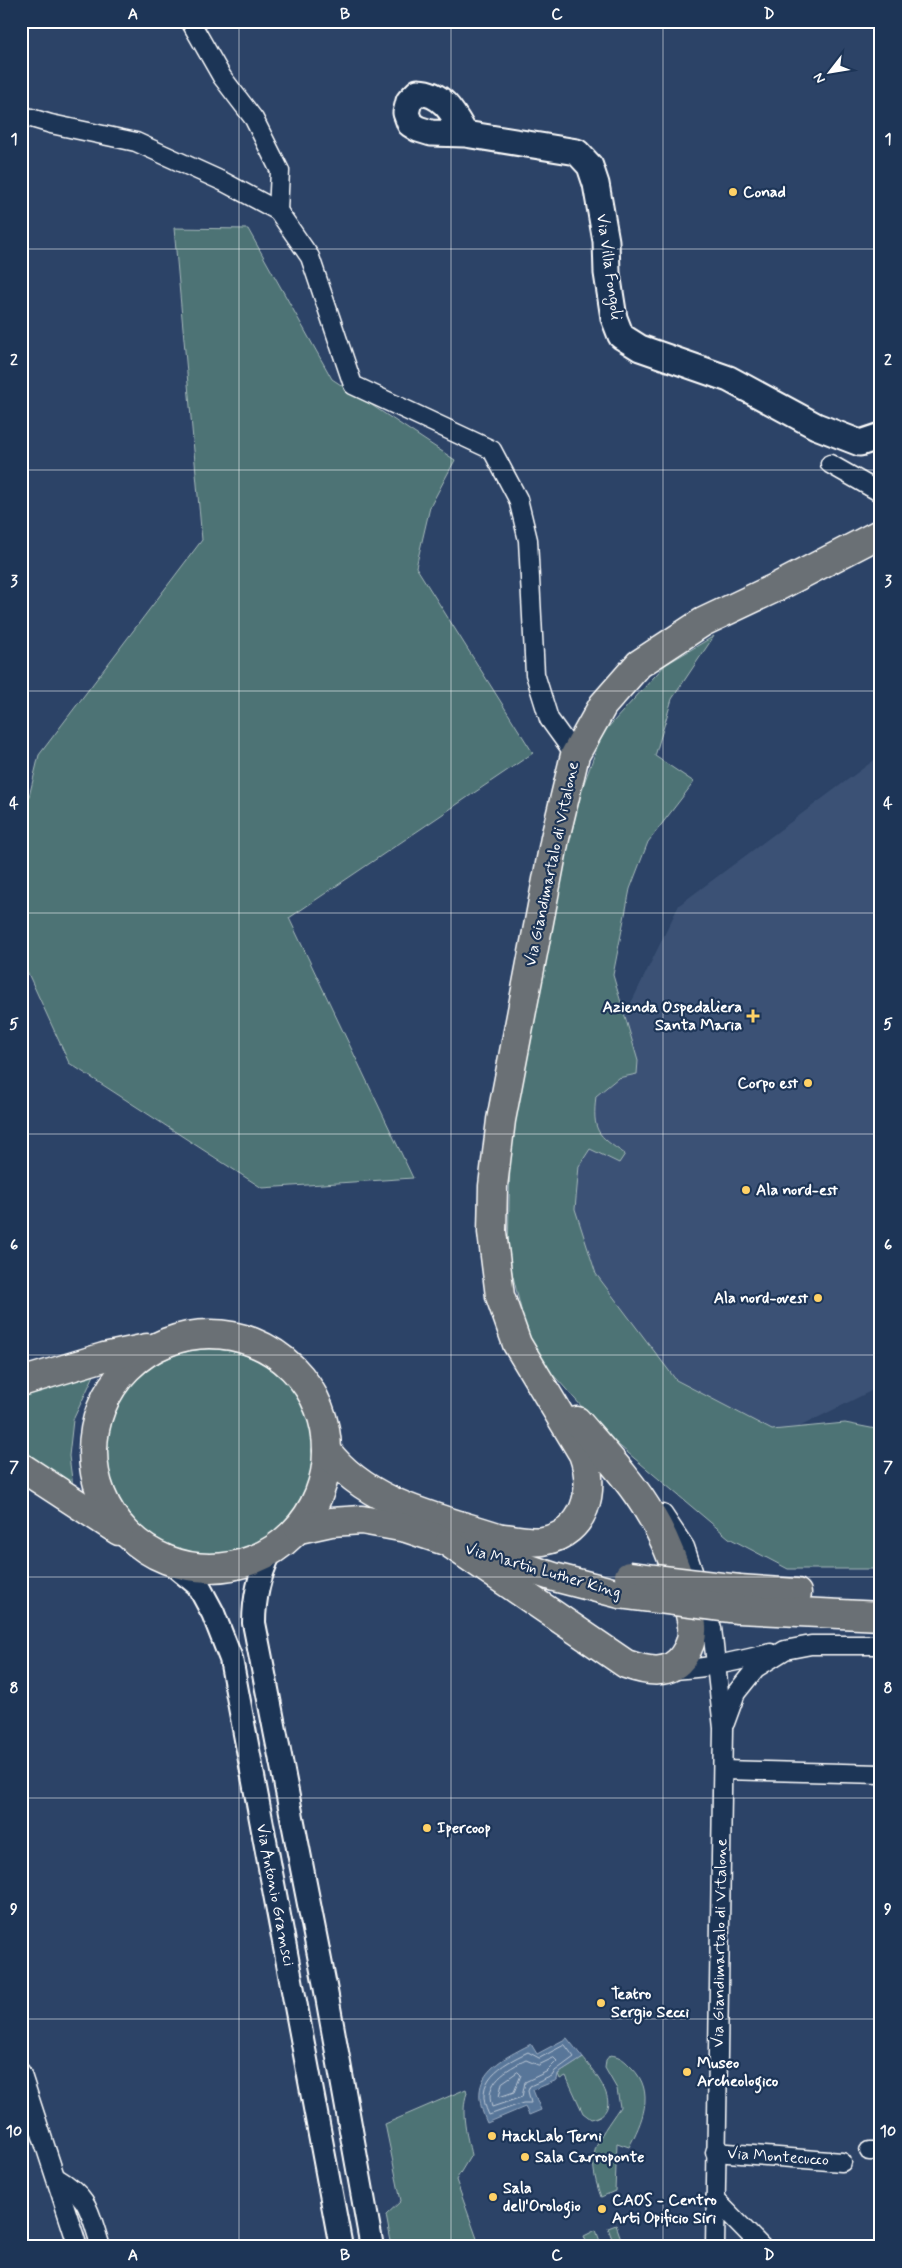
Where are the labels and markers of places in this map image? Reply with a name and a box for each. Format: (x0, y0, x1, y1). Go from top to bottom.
place label: Conad (743, 182, 786, 203)
marker: Conad (727, 186, 739, 198)
place label: Azienda Ospedaliera Santa Maria (603, 997, 742, 1036)
marker: Azienda Ospedaliera Santa Maria (746, 1009, 760, 1023)
place label: Corpo est (737, 1073, 799, 1094)
marker: Corpo est (802, 1077, 814, 1089)
place label: Ala nord-est (756, 1180, 839, 1201)
marker: Ala nord-est (740, 1184, 752, 1196)
place label: Ala nord-ovest (714, 1288, 809, 1309)
marker: Ala nord-ovest (812, 1292, 824, 1304)
place label: Ipercoop (437, 1818, 491, 1839)
marker: Ipercoop (421, 1822, 433, 1834)
place label: Teatro Sergio Secci (611, 1984, 689, 2025)
marker: Teatro Sergio Secci (595, 1997, 607, 2009)
place label: Museo Archeologico (697, 2053, 779, 2094)
marker: Museo Archeologico (681, 2066, 693, 2078)
place label: HackLab Terni (502, 2126, 602, 2147)
marker: HackLab Terni (486, 2130, 498, 2142)
place label: Sala Carroponte (535, 2147, 644, 2168)
marker: Sala Carroponte (519, 2151, 531, 2163)
place label: Sala dell'Orologio (503, 2178, 581, 2219)
place label: CAOS - Centro Arti Opificio Siri (612, 2190, 717, 2229)
marker: Sala dell'Orologio (487, 2191, 499, 2203)
marker: CAOS - Centro Arti Opificio Siri (596, 2203, 608, 2215)

